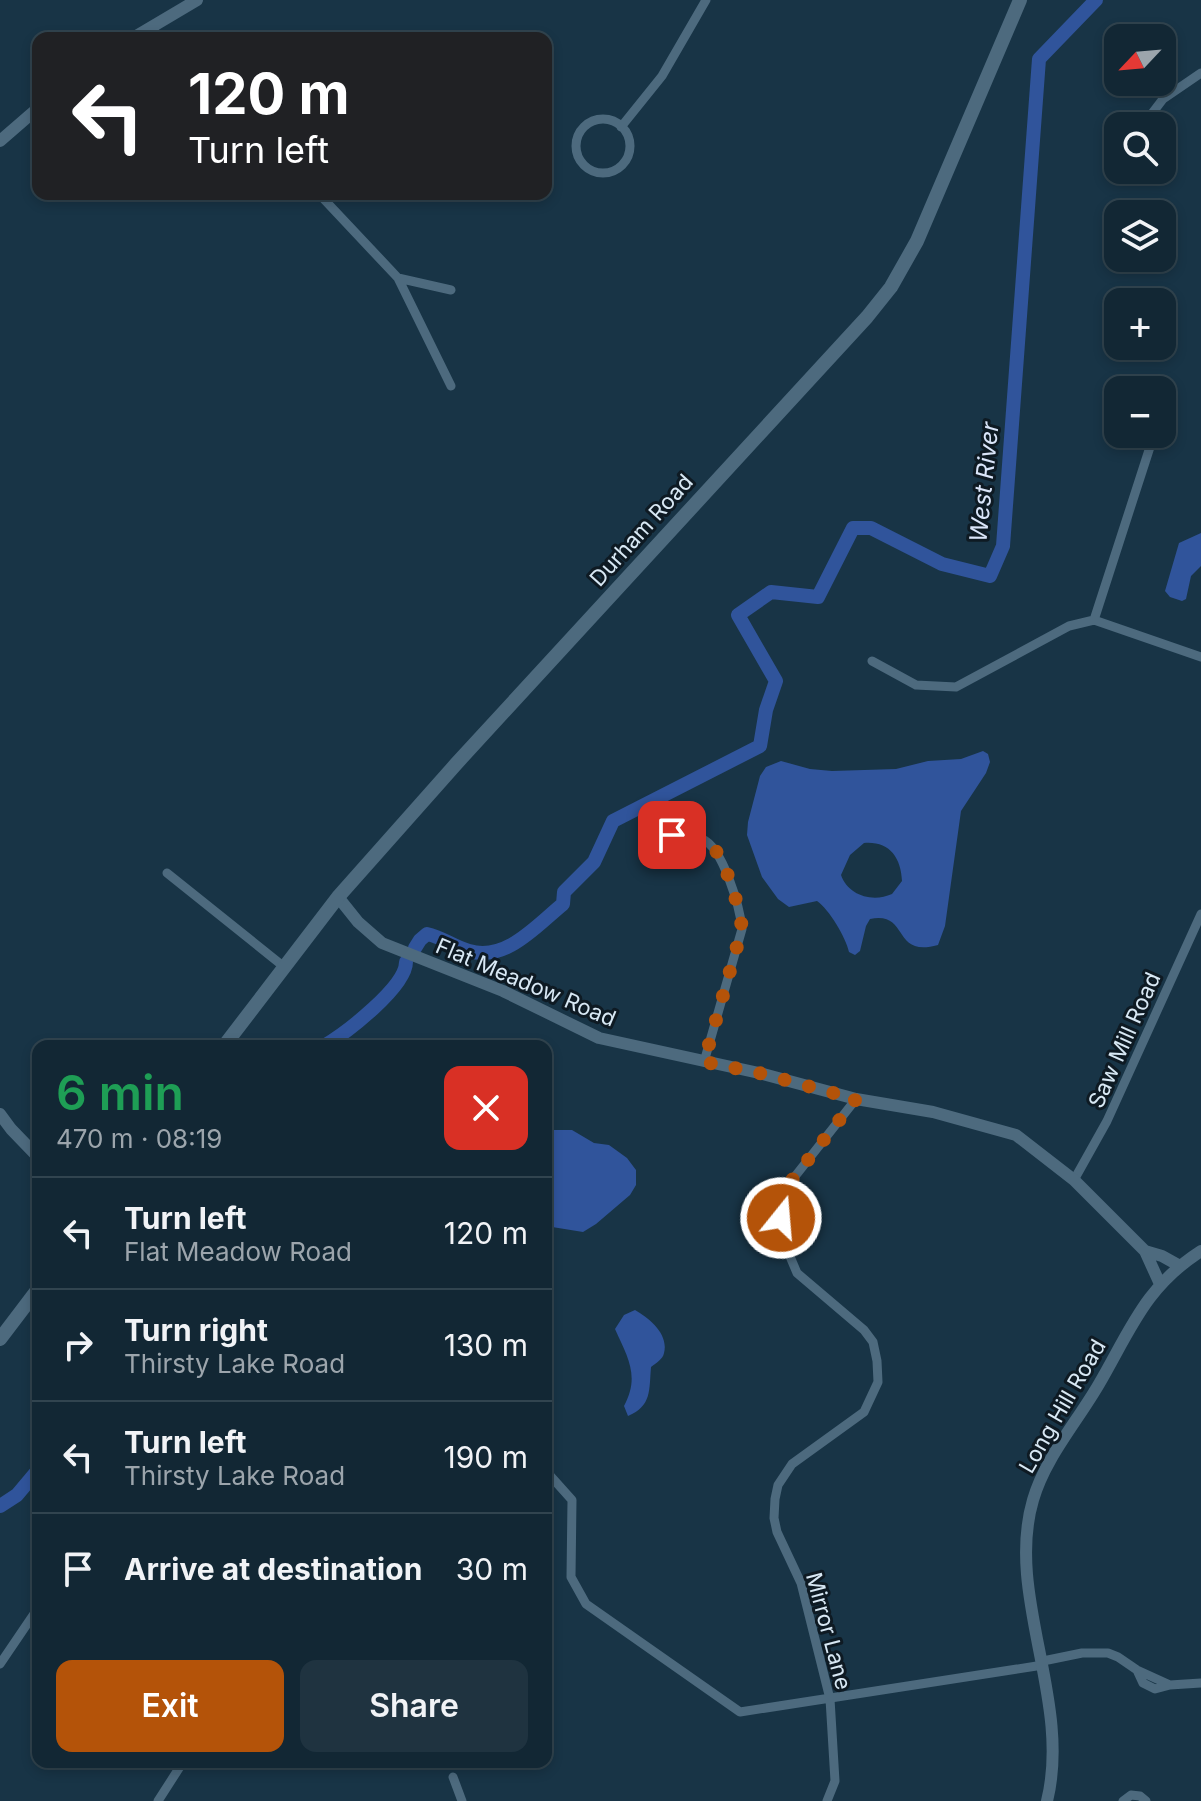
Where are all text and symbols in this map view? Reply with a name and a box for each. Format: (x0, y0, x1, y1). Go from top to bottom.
north arrow (1104, 24, 1176, 96)
map controls (1104, 24, 1176, 448)
text: 120 m (188, 60, 350, 128)
icon: left (56, 64, 160, 168)
button: search (1104, 112, 1176, 184)
text: Turn left (188, 128, 329, 172)
button: layers (1104, 200, 1176, 272)
button: + (1104, 288, 1176, 360)
button: − (1104, 376, 1176, 448)
water label: West River (963, 420, 1005, 544)
street label: Durham Road (584, 469, 698, 591)
pin (638, 801, 706, 869)
icon: arrive (650, 813, 694, 857)
street label: Flat Meadow Road (432, 932, 620, 1032)
street label: Saw Mill Road (1082, 968, 1166, 1112)
text: 6 min (56, 1063, 184, 1122)
button: close (444, 1066, 528, 1150)
text: 470 m · 08:19 (56, 1123, 222, 1154)
position arrow (739, 1176, 823, 1260)
text: Turn left (124, 1200, 246, 1236)
icon: left (56, 1211, 100, 1255)
text: 120 m (444, 1215, 528, 1251)
text: Flat Meadow Road (124, 1236, 352, 1267)
text: Turn right (124, 1312, 268, 1348)
icon: right (56, 1323, 100, 1367)
text: 130 m (444, 1327, 528, 1363)
street label: Long Hill Road (1013, 1335, 1111, 1477)
text: Thirsty Lake Road (124, 1348, 345, 1379)
text: Turn left (124, 1424, 246, 1460)
icon: left (56, 1435, 100, 1479)
text: 190 m (444, 1439, 528, 1475)
text: Thirsty Lake Road (124, 1460, 345, 1491)
icon: arrive (56, 1547, 100, 1591)
text: Arrive at destination (124, 1551, 422, 1587)
text: 30 m (456, 1551, 528, 1587)
street label: Mirror Lane (801, 1570, 857, 1692)
button: Exit (56, 1660, 284, 1752)
button: Share (300, 1660, 528, 1752)

